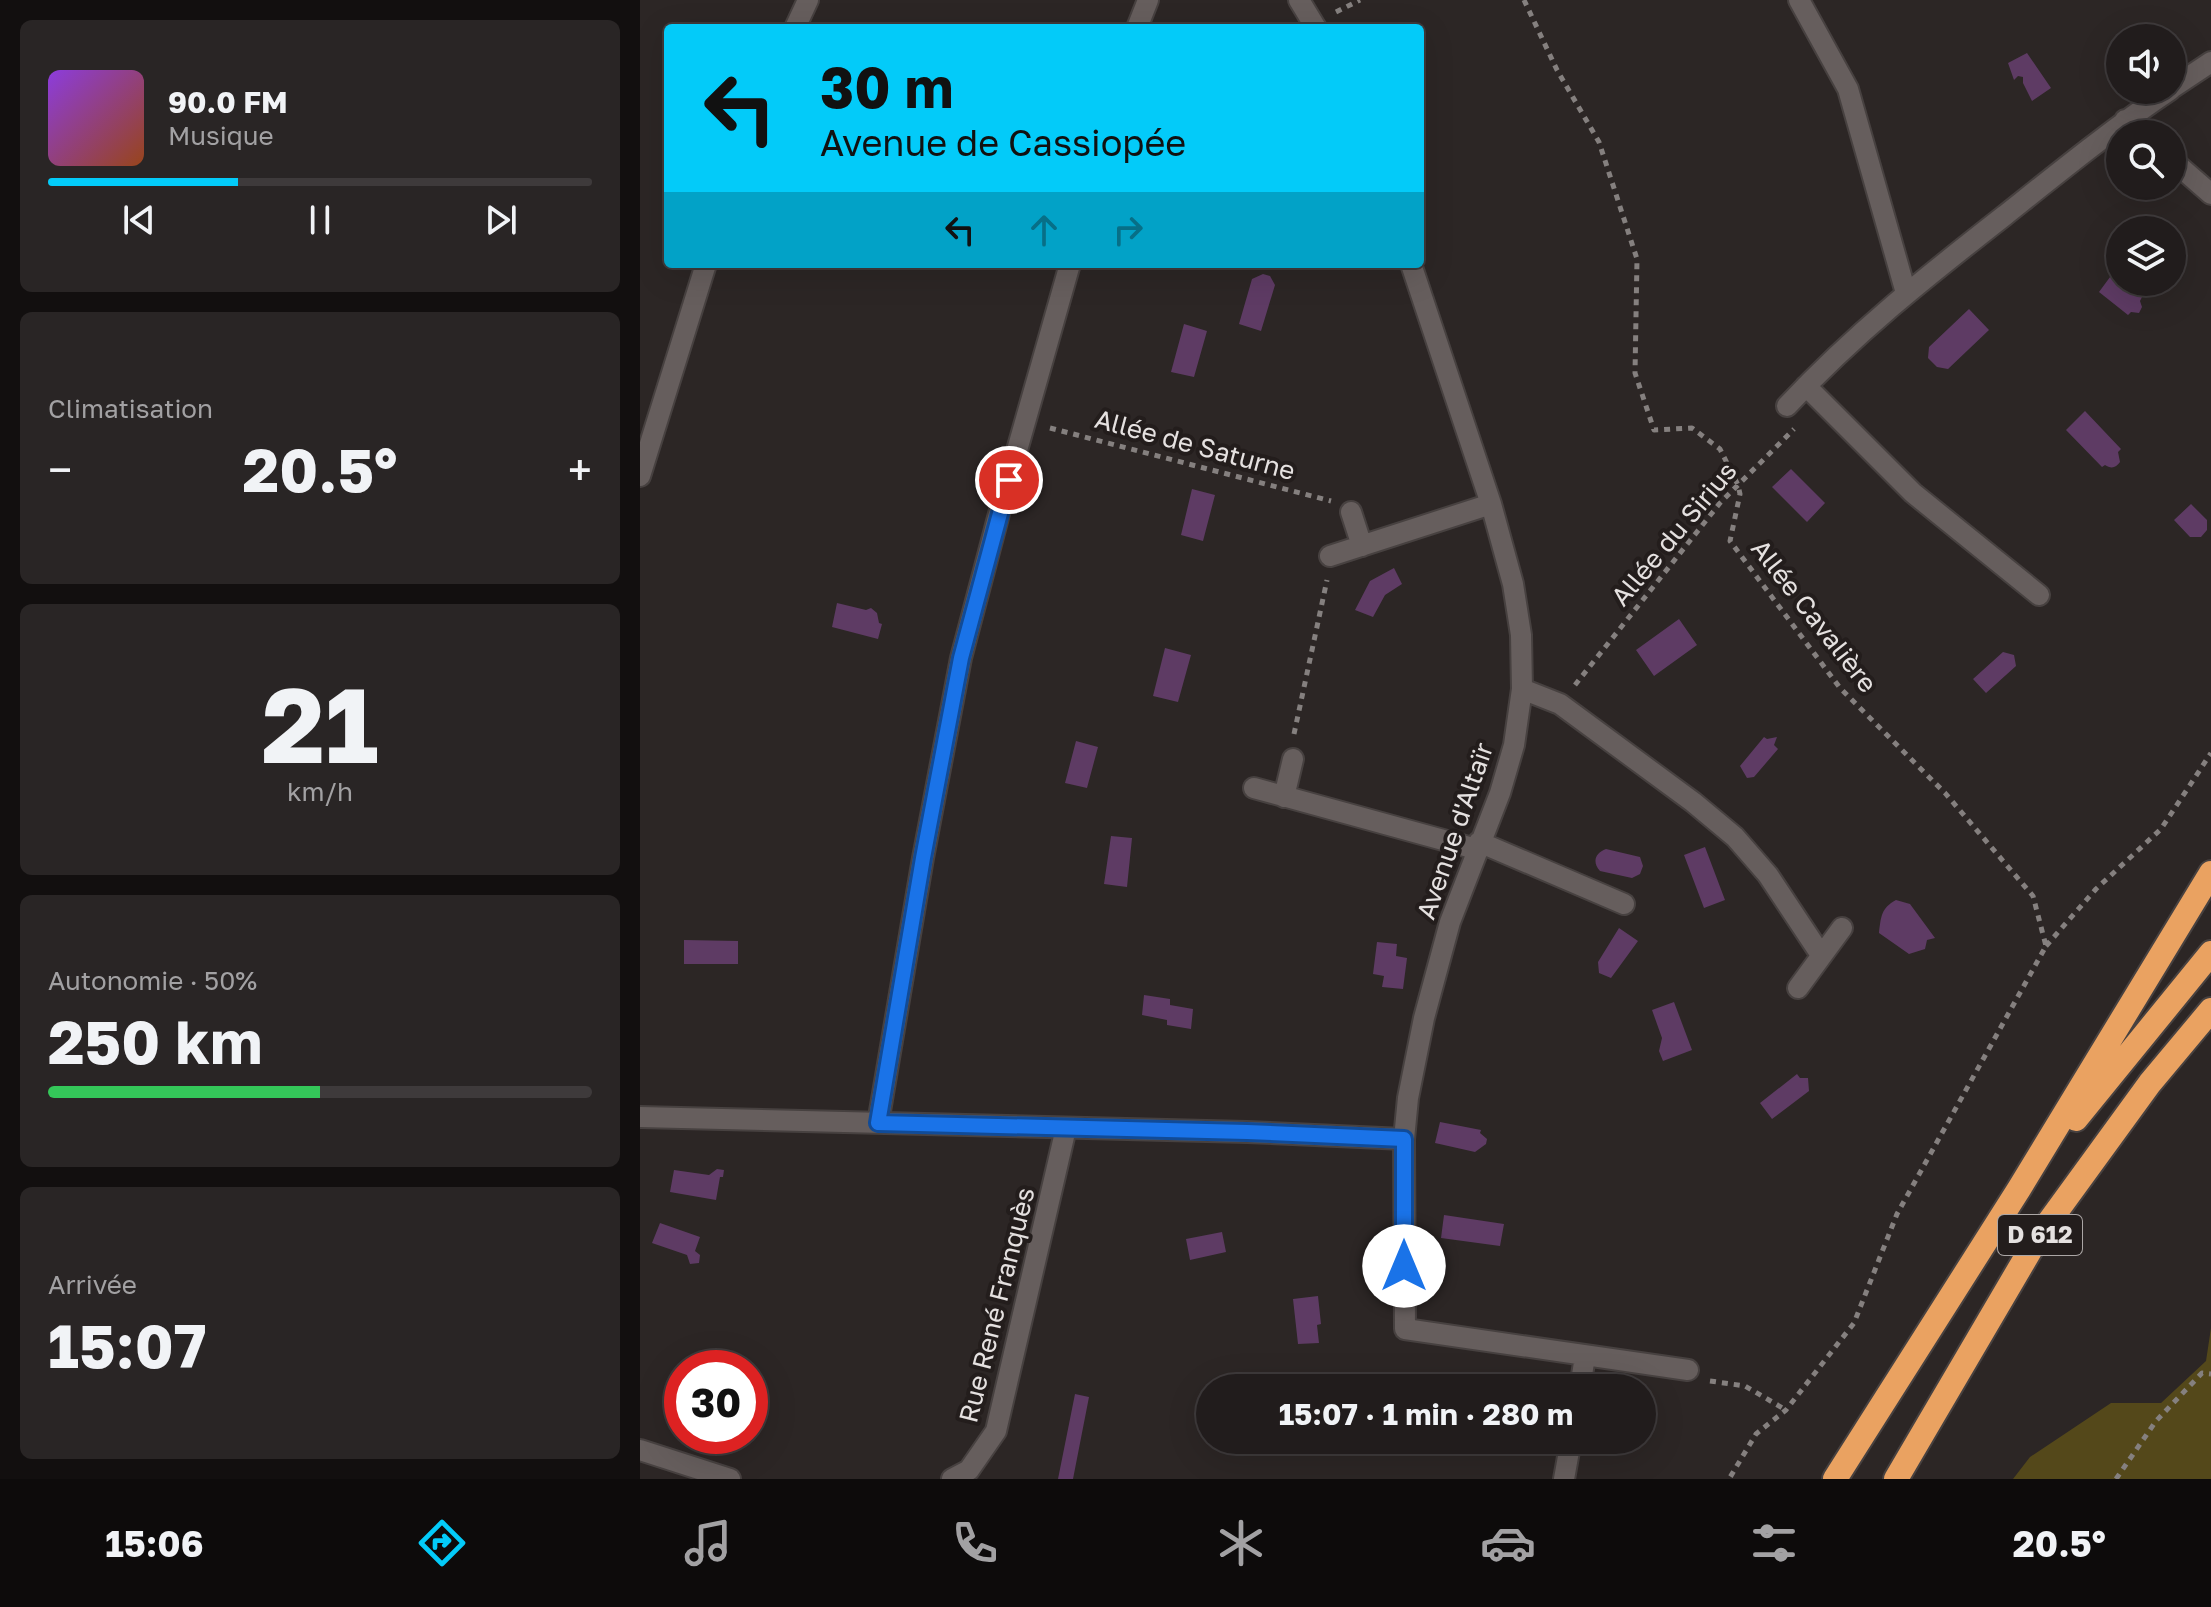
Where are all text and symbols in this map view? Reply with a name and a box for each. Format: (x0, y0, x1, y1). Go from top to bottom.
map controls (2106, 24, 2186, 296)
button: sound (2106, 24, 2186, 104)
text: 30 m (820, 53, 954, 120)
icon: left (688, 56, 792, 160)
text: 90.0 FM (168, 84, 288, 120)
text: Musique (168, 120, 274, 151)
button: search (2106, 120, 2186, 200)
text: Avenue de Cassiopée (820, 121, 1186, 164)
icon: previous (117, 198, 161, 242)
icon: pause (298, 198, 342, 242)
icon: next (479, 198, 523, 242)
icon: left (938, 208, 982, 252)
icon: ahead (1022, 208, 1066, 252)
icon: right (1106, 208, 1150, 252)
button: layers (2106, 216, 2186, 296)
text: Climatisation (48, 393, 213, 424)
street label: Allée de Saturne (1092, 403, 1299, 486)
text: 20.5° (243, 433, 397, 505)
text: − (48, 443, 72, 496)
text: + (568, 443, 592, 496)
pin (975, 446, 1043, 514)
street label: Allée du Sirius (1604, 455, 1743, 612)
icon: arrive (987, 458, 1031, 502)
street label: Allée Cavalière (1745, 533, 1884, 698)
text: 21 (261, 661, 379, 786)
street label: Avenue d'Altaïr (1410, 738, 1499, 923)
text: km/h (287, 776, 353, 807)
text: Autonomie · 50% (48, 965, 257, 996)
text: 250 km (48, 1005, 263, 1077)
street label: Rue René Franquès (952, 1184, 1041, 1426)
road number: D 612 (1998, 1215, 2082, 1255)
position arrow (1362, 1224, 1446, 1308)
text: Arrivée (48, 1269, 137, 1300)
text: 15:07 (48, 1309, 206, 1381)
speed limit sign: 30 (664, 1350, 768, 1454)
text: 15:07 · 1 min · 280 m (1279, 1396, 1573, 1432)
icon: directions (414, 1515, 470, 1571)
icon: music (680, 1515, 736, 1571)
icon: phone (947, 1515, 1003, 1571)
icon: climate (1213, 1515, 1269, 1571)
icon: car (1480, 1515, 1536, 1571)
icon: filters (1746, 1515, 1802, 1571)
text: 15:06 (105, 1522, 204, 1565)
text: 20.5° (2013, 1522, 2106, 1565)

